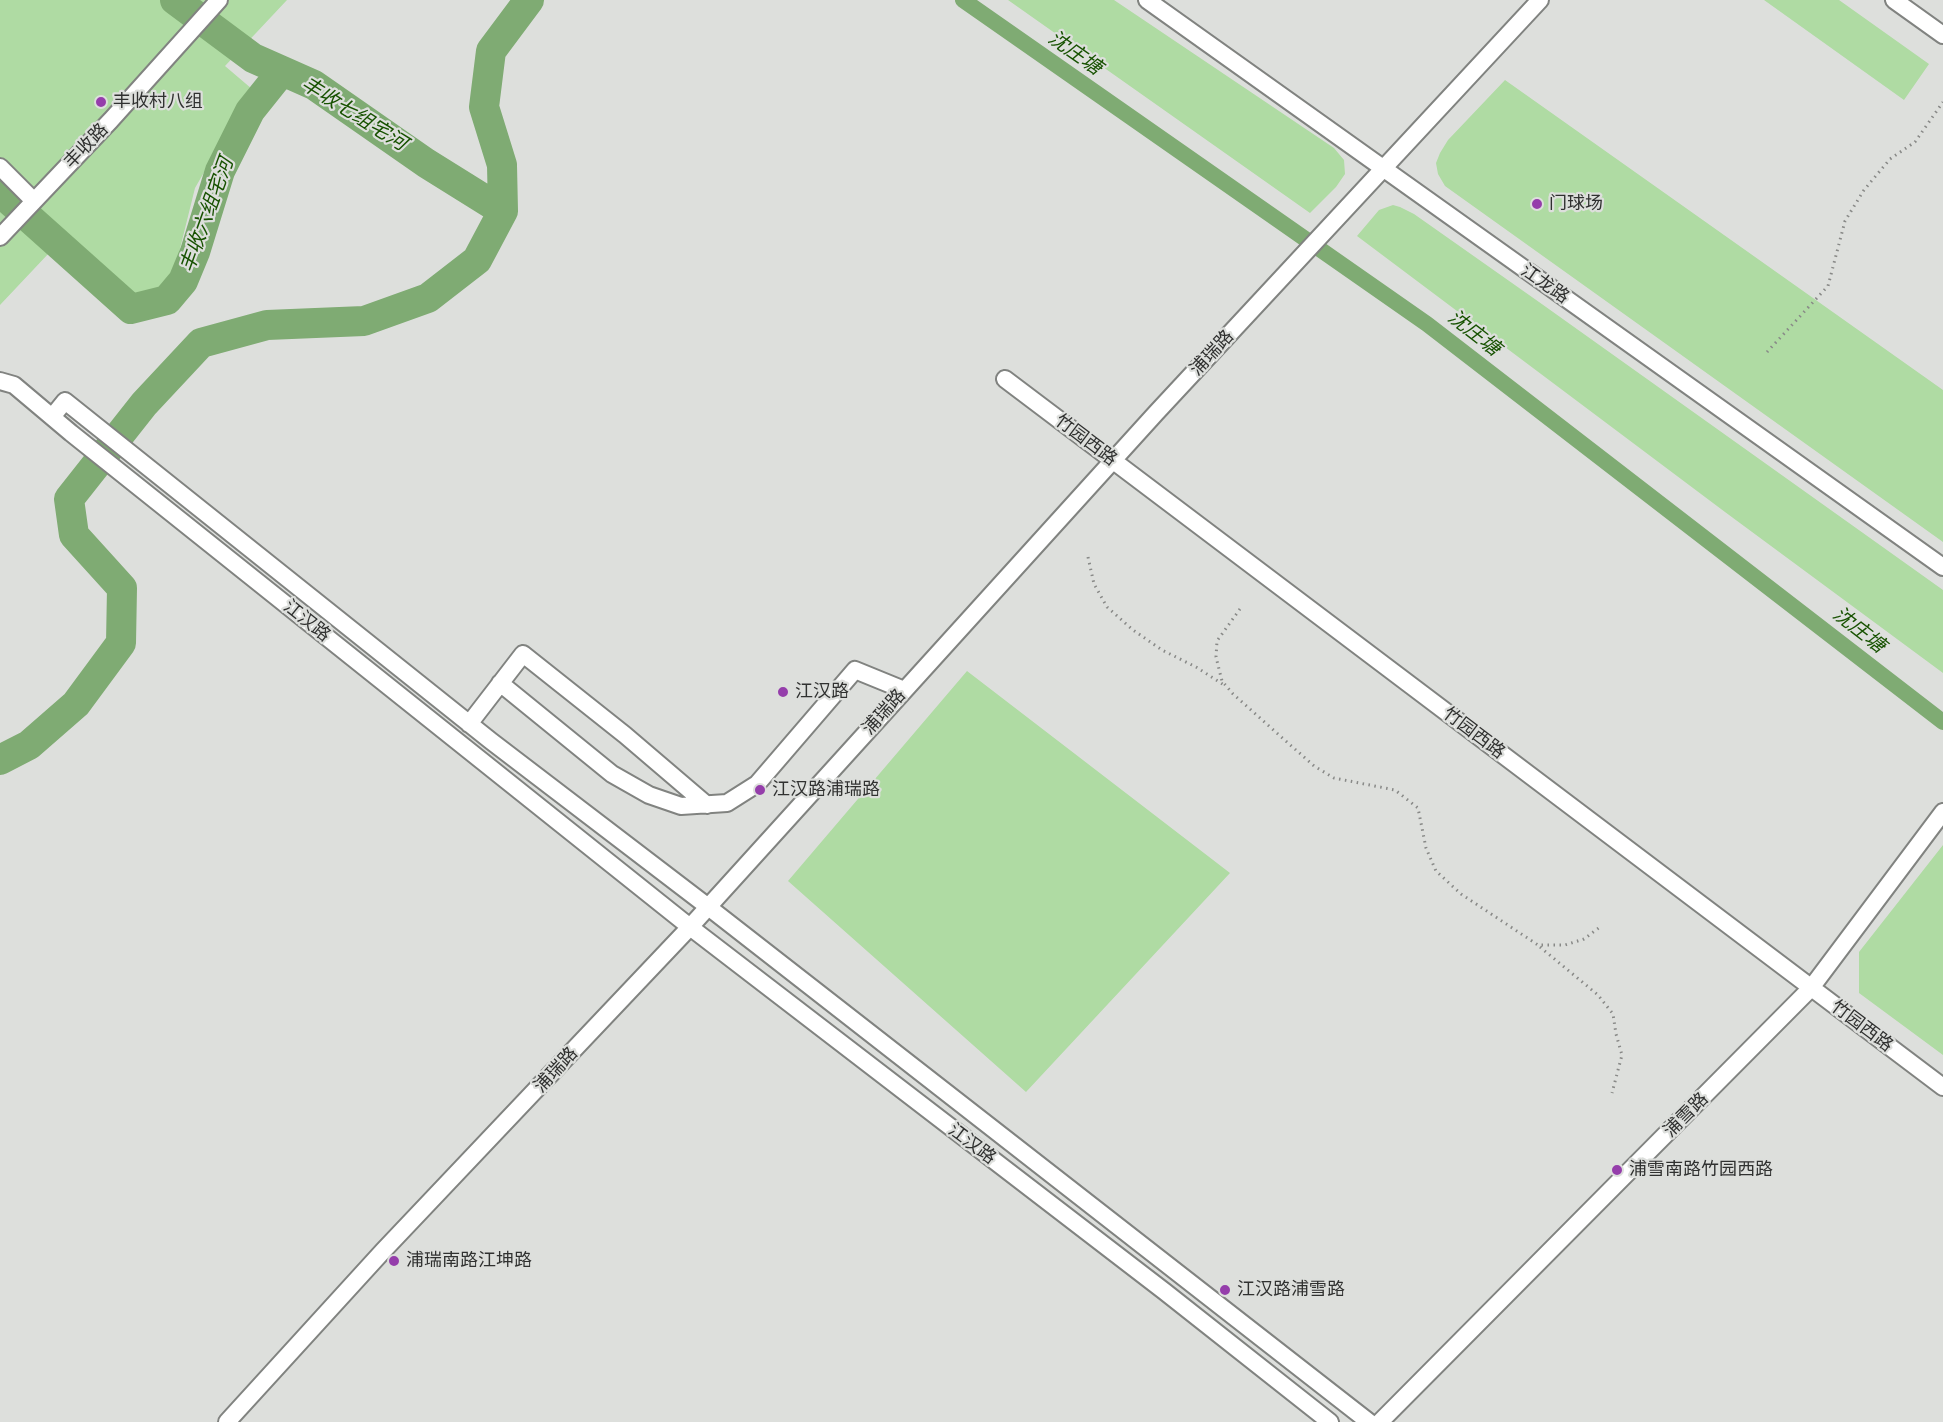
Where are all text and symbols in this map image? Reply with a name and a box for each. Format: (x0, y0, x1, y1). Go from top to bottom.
water label: 沈庄塘 (1044, 26, 1106, 80)
water label: 丰收七组宅河 (297, 72, 411, 156)
place label: 丰收村八组 (113, 91, 203, 113)
marker: 丰收村八组 (94, 95, 108, 109)
street label: 丰收路 (59, 119, 113, 173)
water label: 丰收六组宅河 (175, 155, 239, 275)
place label: 门球场 (1549, 193, 1603, 215)
marker: 门球场 (1530, 197, 1544, 211)
street label: 江龙路 (1517, 260, 1573, 308)
water label: 沈庄塘 (1443, 305, 1505, 361)
street label: 浦瑞路 (1186, 326, 1238, 380)
street label: 竹园西路 (1051, 410, 1121, 470)
street label: 江汉路 (279, 596, 335, 646)
water label: 沈庄塘 (1828, 602, 1890, 658)
place label: 江汉路 (795, 681, 849, 703)
marker: 江汉路 (776, 685, 790, 699)
street label: 浦瑞路 (858, 685, 910, 739)
street label: 竹园西路 (1439, 703, 1509, 763)
place label: 江汉路浦瑞路 (772, 779, 880, 801)
marker: 江汉路浦瑞路 (753, 783, 767, 797)
street label: 竹园西路 (1827, 996, 1897, 1056)
street label: 浦瑞路 (530, 1043, 582, 1097)
street label: 浦雪路 (1659, 1088, 1713, 1142)
street label: 江汉路 (944, 1119, 1000, 1169)
place label: 浦雪南路竹园西路 (1629, 1159, 1773, 1181)
marker: 浦雪南路竹园西路 (1610, 1163, 1624, 1177)
place label: 浦瑞南路江坤路 (406, 1250, 532, 1272)
marker: 浦瑞南路江坤路 (387, 1254, 401, 1268)
place label: 江汉路浦雪路 (1237, 1279, 1345, 1301)
marker: 江汉路浦雪路 (1218, 1283, 1232, 1297)

